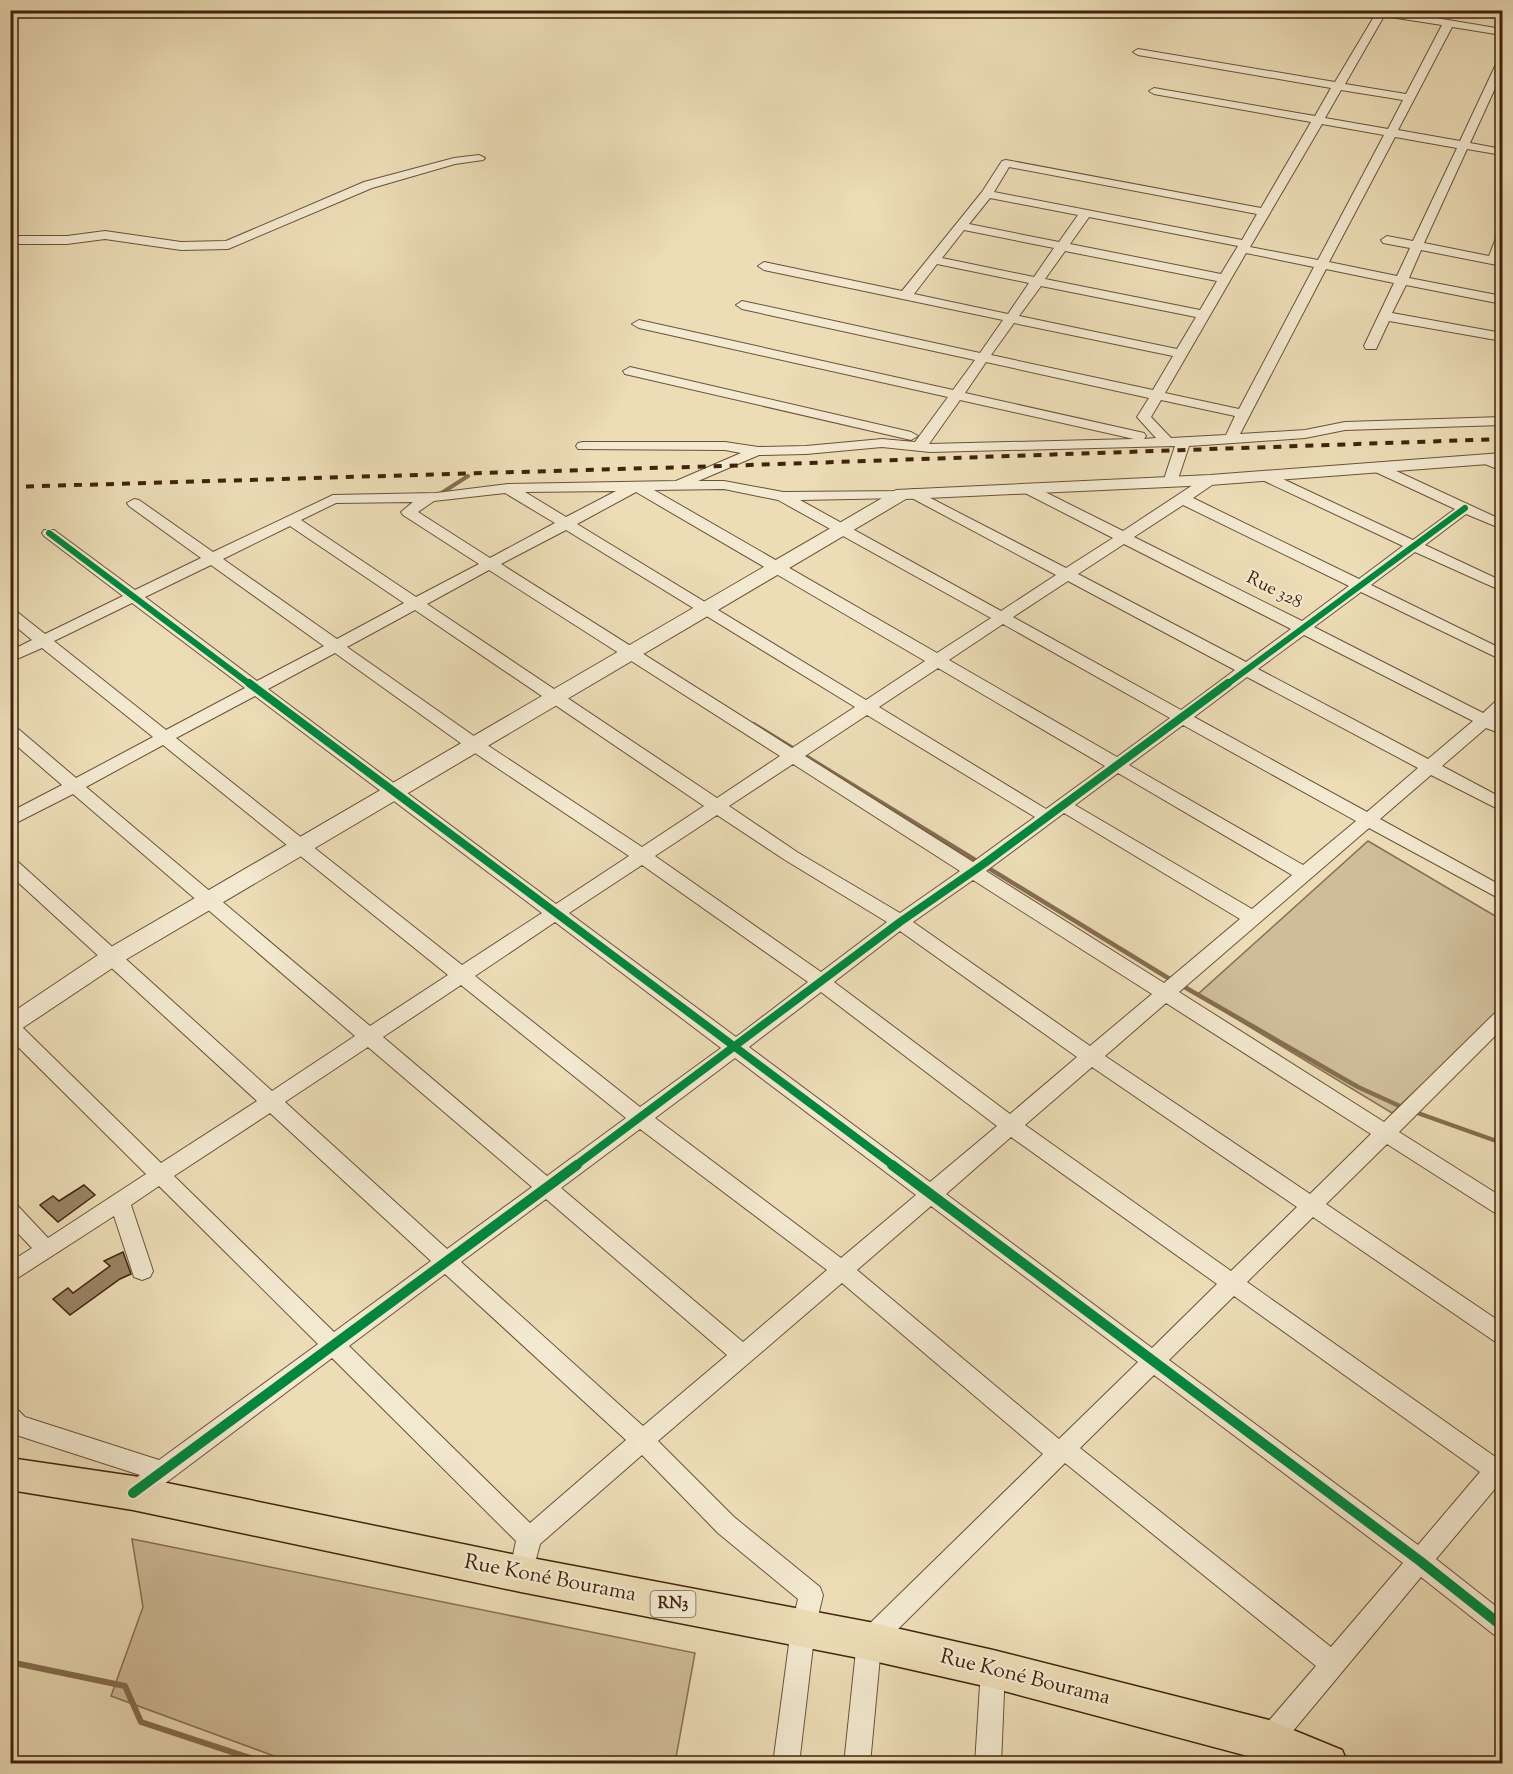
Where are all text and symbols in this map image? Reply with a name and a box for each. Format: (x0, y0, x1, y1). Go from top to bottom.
street label: Rue 328 (1242, 566, 1306, 616)
street label: Rue Koné Bourama (462, 1548, 639, 1610)
road number: RN3 (650, 1591, 696, 1617)
street label: Rue Koné Bourama (937, 1642, 1114, 1714)

